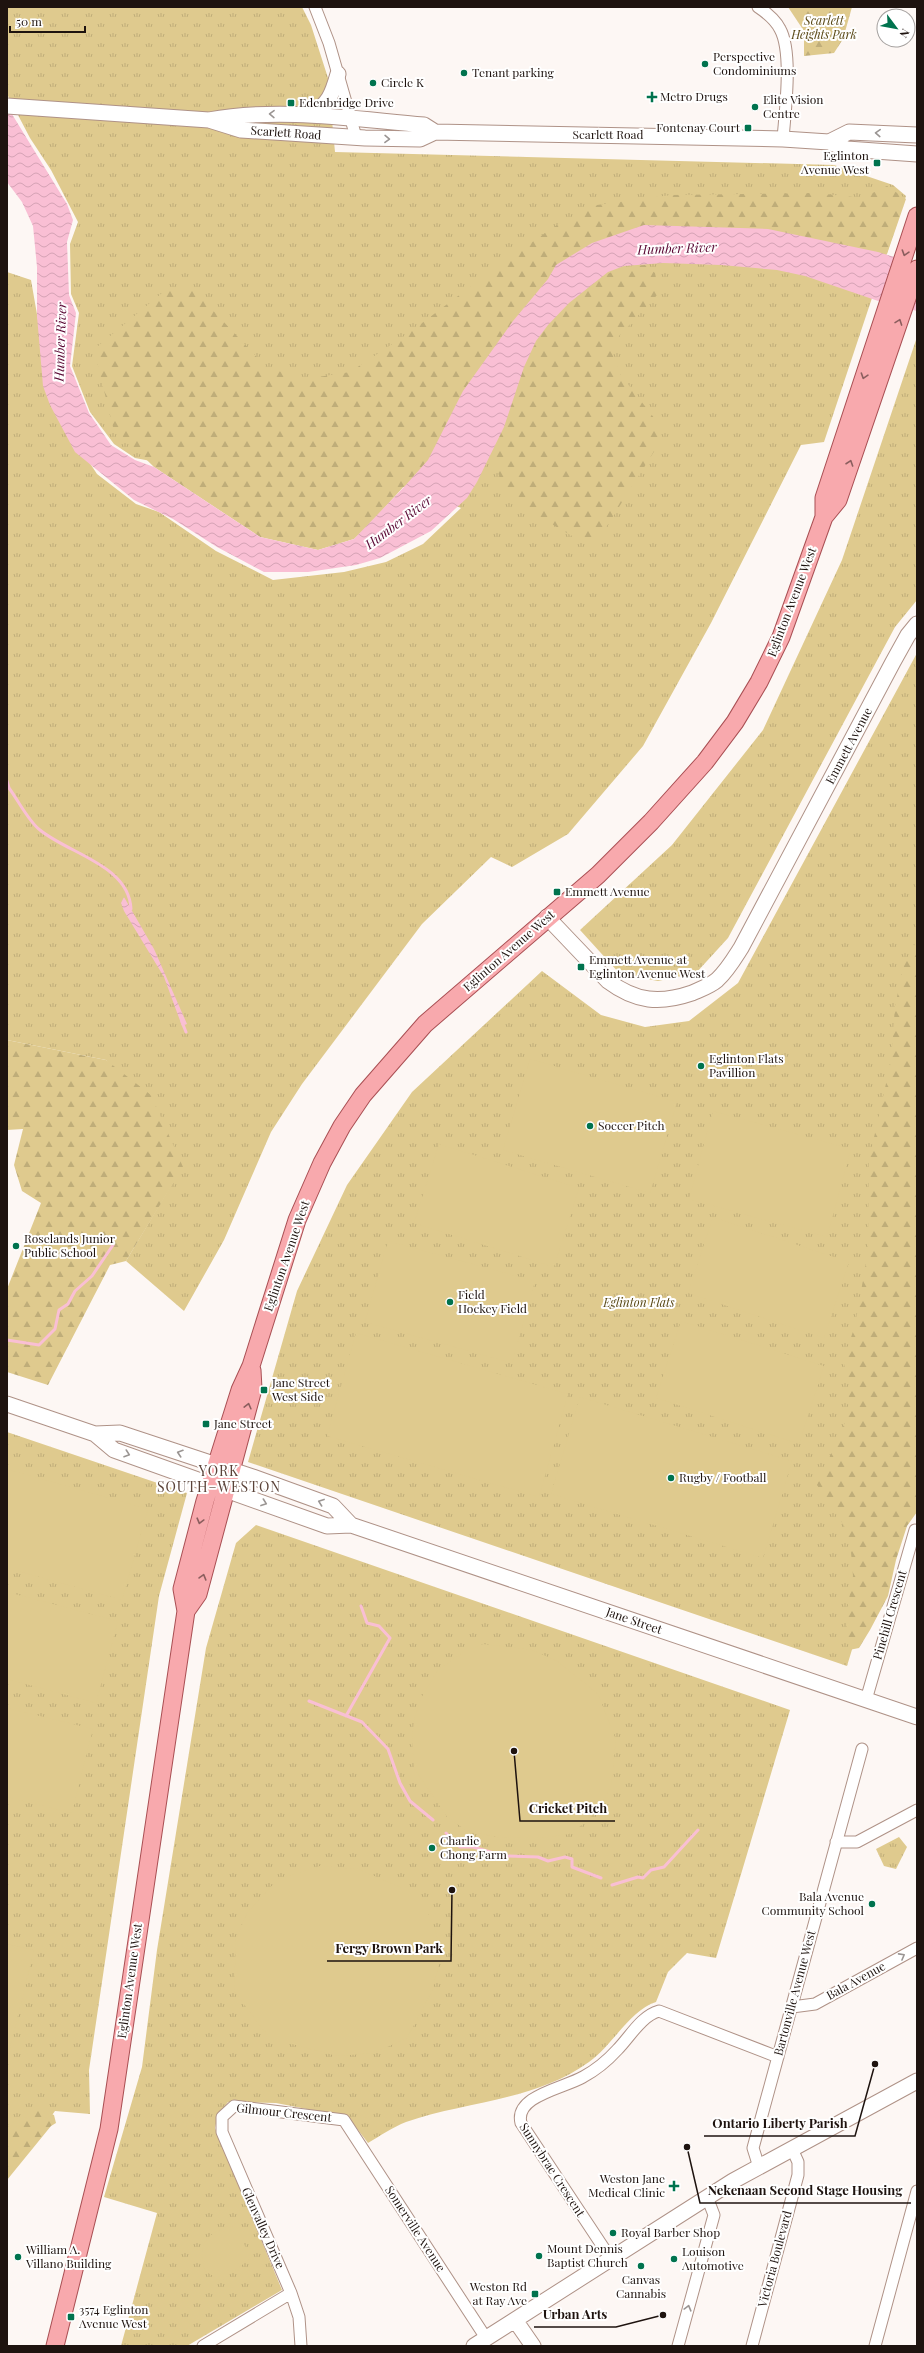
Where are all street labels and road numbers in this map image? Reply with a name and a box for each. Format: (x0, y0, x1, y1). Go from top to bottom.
street label: Scarlett Road (250, 122, 322, 142)
street label: Scarlett Road (573, 126, 643, 142)
street label: Eglinton Avenue West (763, 544, 820, 659)
street label: Emmett Avenue (821, 704, 875, 787)
street label: Eglinton Avenue West (459, 906, 558, 994)
street label: Eglinton Avenue West (260, 1197, 313, 1313)
street label: Pinehill Crescent (869, 1567, 910, 1661)
street label: Jane Street (603, 1603, 665, 1637)
street label: Eglinton Avenue West (113, 1921, 145, 2040)
street label: Bartonville Avenue West (770, 1927, 819, 2057)
street label: Bala Avenue (823, 1957, 888, 2003)
street label: Gilmour Crescent (236, 2099, 333, 2125)
street label: Sunnybrae Crescent (516, 2119, 590, 2220)
street label: Somerville Avenue (382, 2182, 450, 2275)
street label: Glenvalley Drive (239, 2184, 289, 2271)
street label: Victoria Boulevard (753, 2209, 795, 2310)

